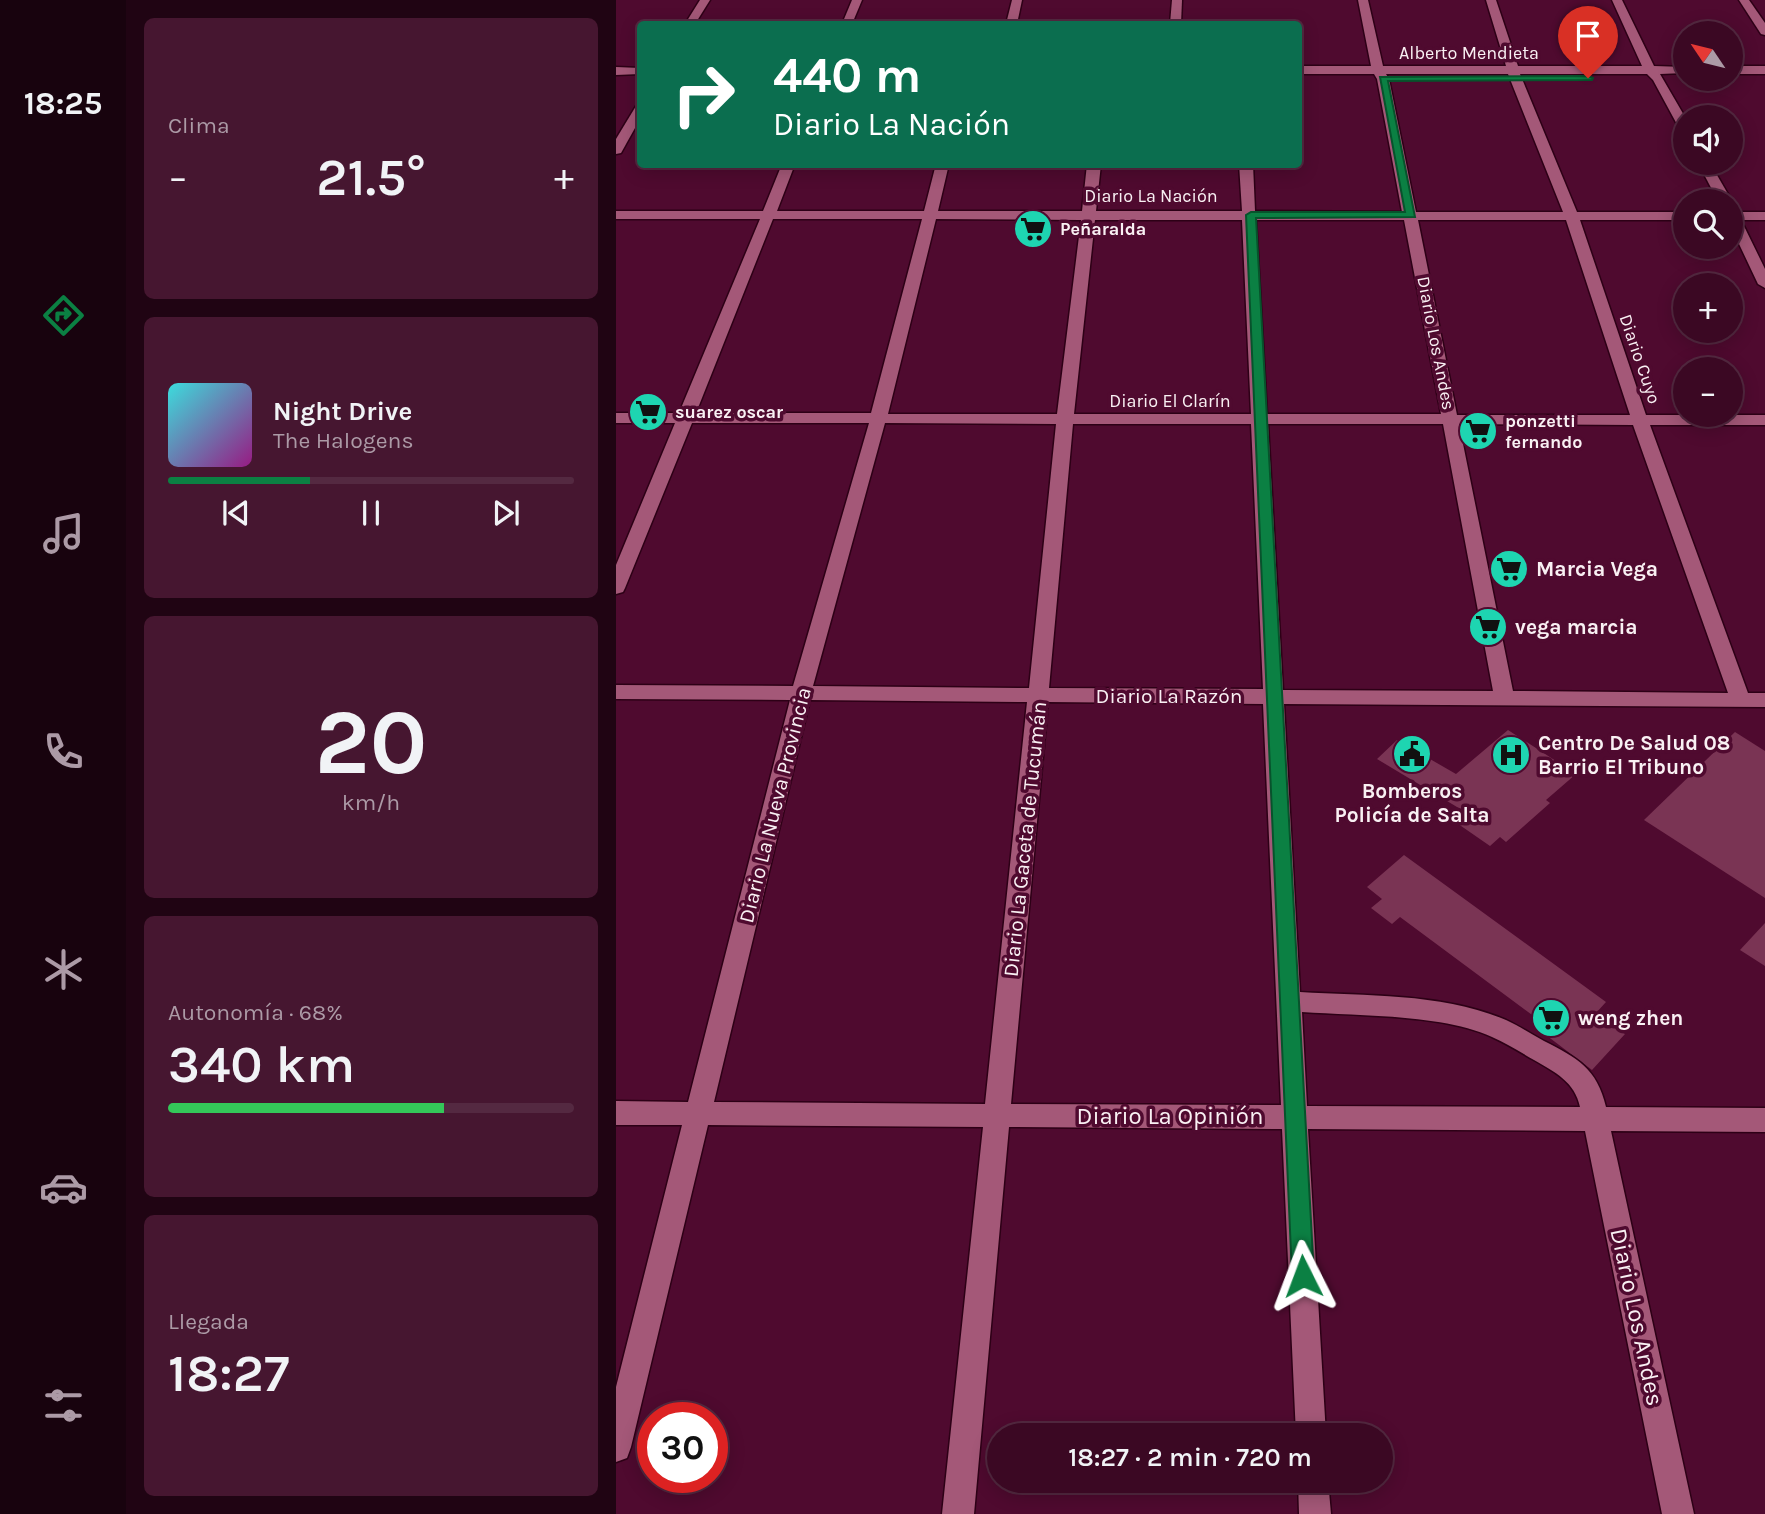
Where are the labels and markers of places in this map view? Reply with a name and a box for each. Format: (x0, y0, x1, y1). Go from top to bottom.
pin (1558, 6, 1618, 78)
supermarket icon: Peñaralda (1012, 208, 1054, 250)
place label: Peñaralda (1060, 218, 1146, 240)
supermarket icon: suarez oscar (627, 391, 669, 433)
place label: suarez oscar (675, 401, 783, 423)
supermarket icon: ponzetti fernando (1457, 410, 1499, 452)
place label: ponzetti fernando (1505, 410, 1582, 453)
supermarket icon: Marcia Vega (1488, 548, 1530, 590)
place label: Marcia Vega (1536, 557, 1658, 581)
supermarket icon: vega marcia (1467, 606, 1509, 648)
place label: vega marcia (1515, 615, 1638, 639)
place label: Centro De Salud 08 Barrio El Tribuno (1538, 731, 1730, 779)
public building icon: Bomberos Policía de Salta (1391, 733, 1433, 775)
hospital icon: Centro De Salud 08 Barrio El Tribuno (1490, 734, 1532, 776)
place label: Bomberos Policía de Salta (1335, 779, 1489, 827)
supermarket icon: weng zhen (1530, 997, 1572, 1039)
place label: weng zhen (1578, 1006, 1683, 1030)

